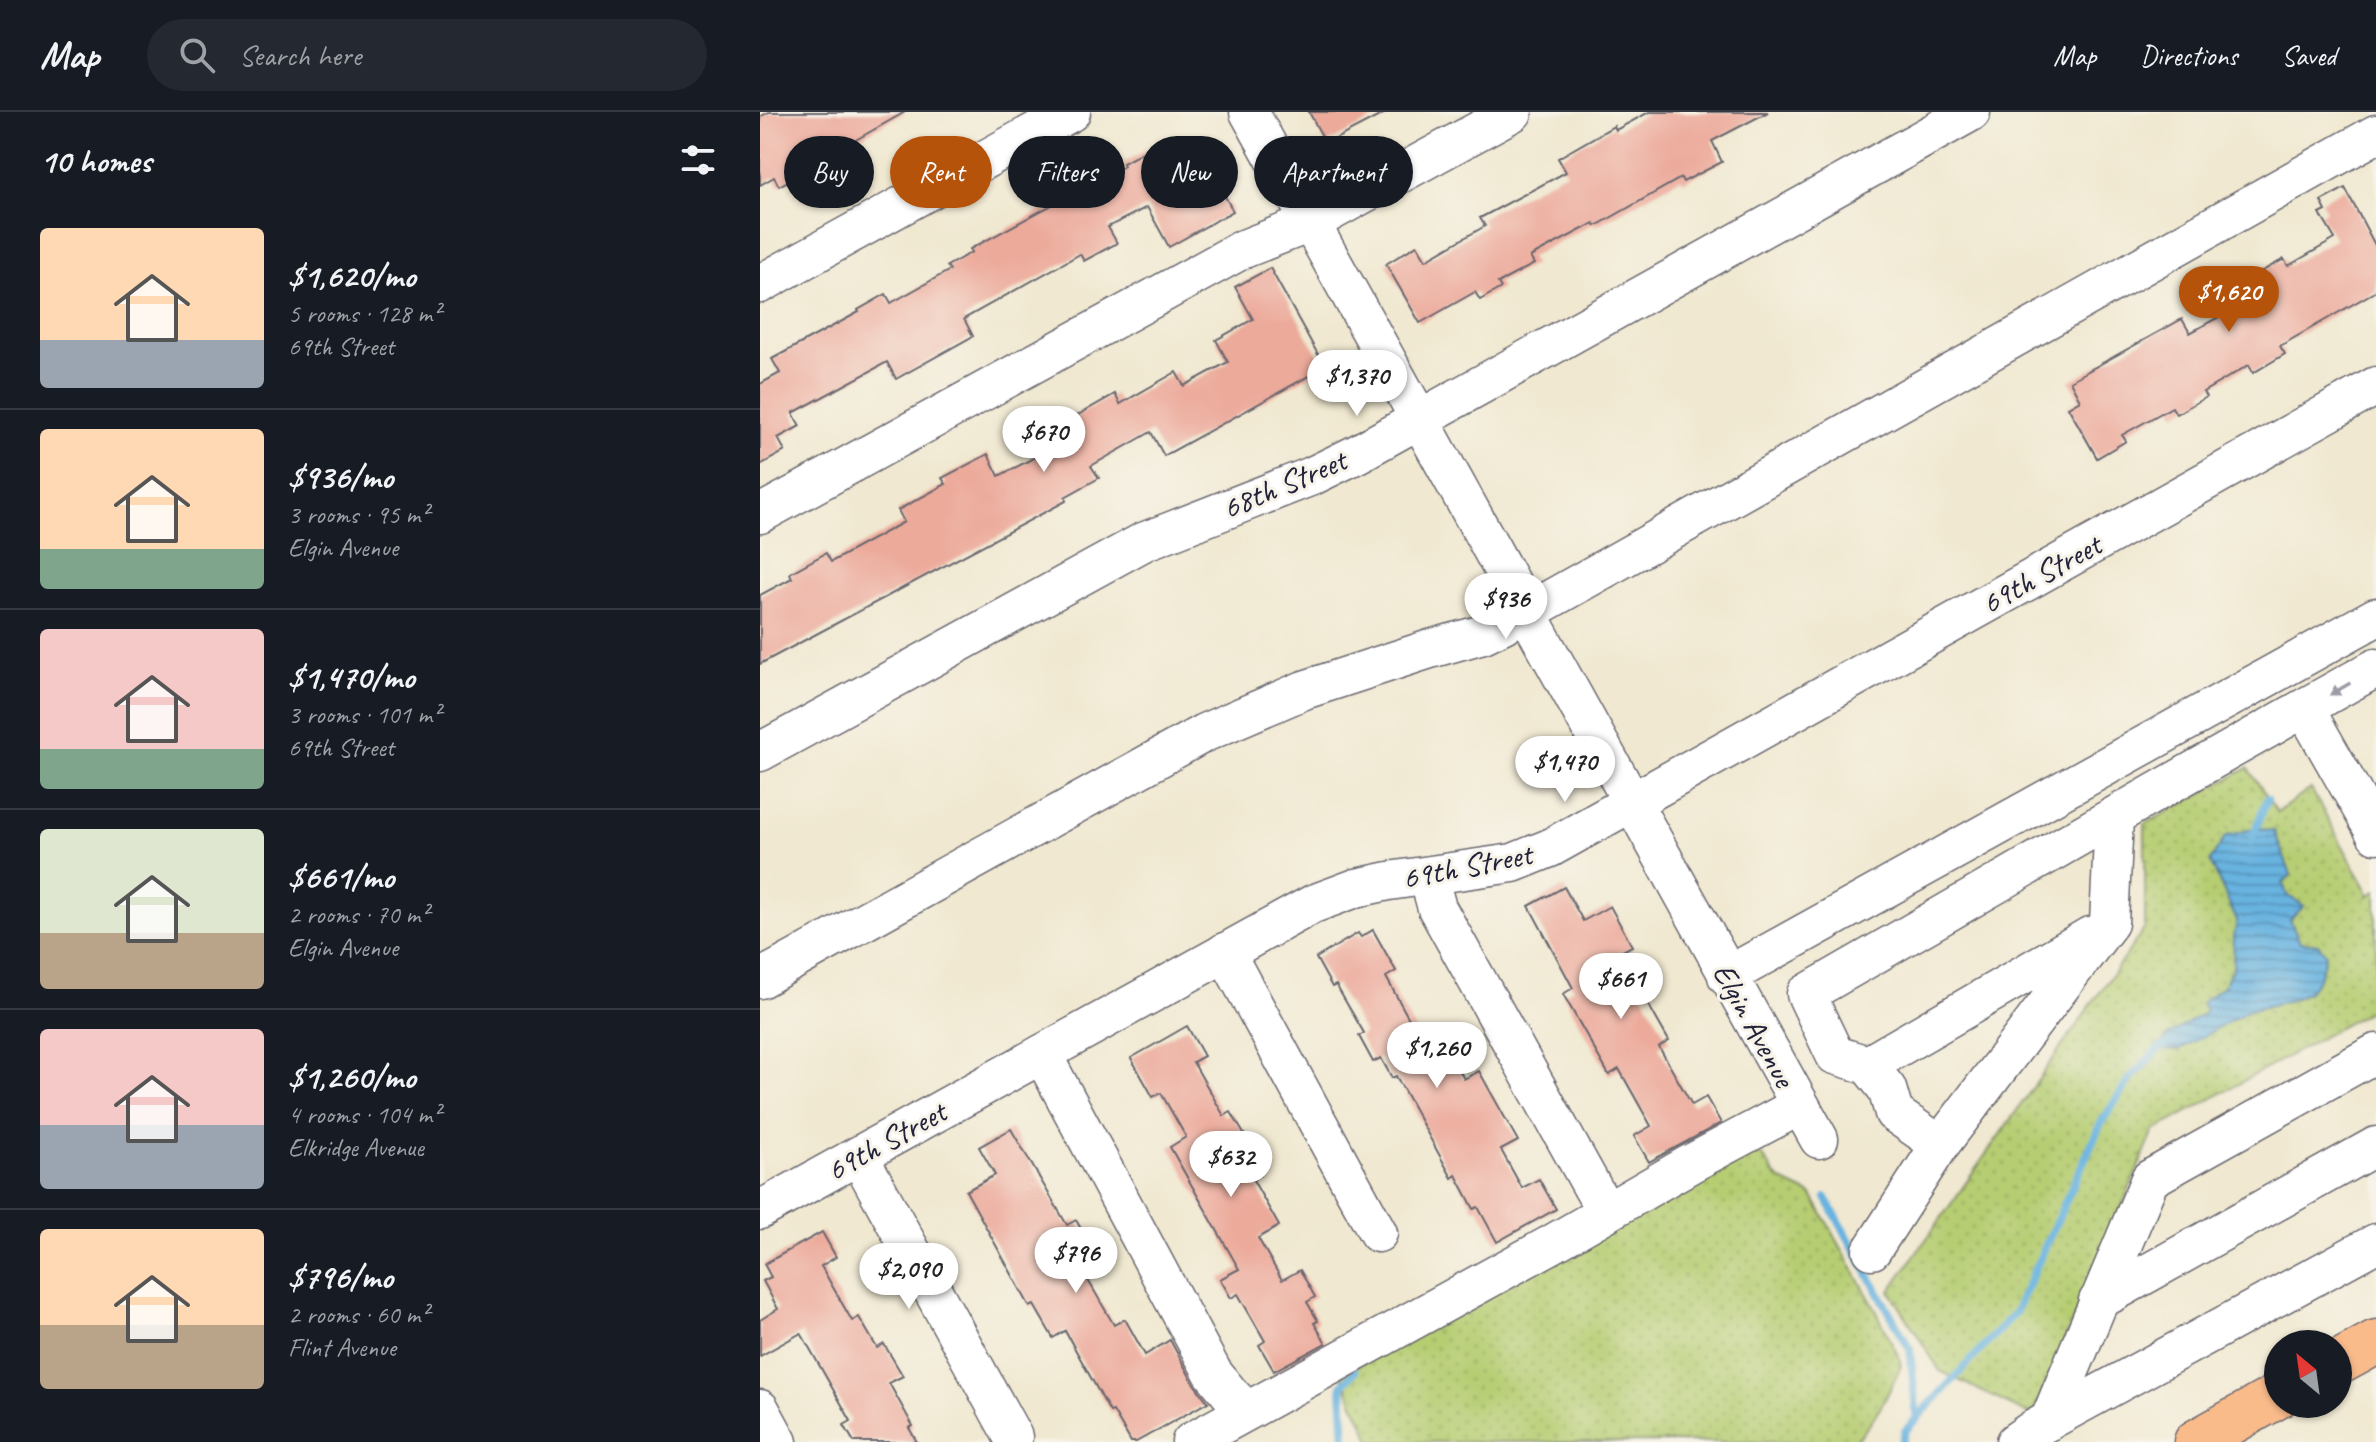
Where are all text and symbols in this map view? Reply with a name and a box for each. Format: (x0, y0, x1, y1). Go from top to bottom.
search box (147, 19, 707, 91)
text: Map (40, 32, 99, 79)
icon: search (175, 33, 219, 77)
text: Search here (239, 36, 361, 74)
text: Map (2053, 38, 2096, 73)
text: Directions (2140, 38, 2238, 73)
text: Saved (2282, 38, 2336, 73)
chip: Buy (784, 136, 874, 208)
chip: Rent (890, 136, 992, 208)
chip: Filters (1008, 136, 1125, 208)
chip: New (1141, 136, 1238, 208)
chip: Apartment (1254, 136, 1413, 208)
icon: filters (676, 138, 720, 182)
text: 10 homes (40, 139, 151, 182)
text: $1,620/mo (288, 254, 416, 297)
icon: home (104, 260, 200, 356)
pin: $1,620 (2164, 266, 2294, 334)
text: $1,620 (2197, 275, 2261, 308)
text: 5 rooms · 128 m² (288, 297, 440, 330)
text: 69th Street (288, 330, 394, 363)
pin: $1,370 (1292, 350, 1422, 418)
text: $1,370 (1325, 359, 1389, 392)
pin: $670 (997, 406, 1091, 474)
text: $670 (1020, 415, 1068, 448)
street label: 68th Street (1216, 438, 1355, 528)
text: $936/mo (288, 455, 393, 498)
icon: home (104, 461, 200, 557)
text: 3 rooms · 95 m² (288, 498, 429, 531)
street label: 69th Street (1974, 523, 2111, 624)
text: Elgin Avenue (288, 531, 398, 564)
pin: $936 (1459, 573, 1553, 641)
text: $936 (1482, 582, 1530, 615)
text: $1,470/mo (288, 655, 415, 698)
icon: home (104, 661, 200, 757)
one-way arrow (2329, 682, 2352, 696)
text: 3 rooms · 101 m² (288, 698, 440, 731)
text: 69th Street (288, 731, 394, 764)
pin: $1,470 (1500, 736, 1630, 804)
text: $1,470 (1533, 745, 1597, 778)
street label: 69th Street (1399, 833, 1538, 899)
text: $661/mo (288, 855, 394, 898)
icon: home (104, 861, 200, 957)
text: 2 rooms · 70 m² (288, 898, 429, 931)
text: Elgin Avenue (288, 931, 398, 964)
pin: $661 (1574, 953, 1668, 1021)
street label: Elgin Avenue (1703, 956, 1806, 1096)
text: $661 (1597, 962, 1645, 995)
pin: $1,260 (1372, 1022, 1502, 1090)
text: $1,260 (1405, 1031, 1469, 1064)
text: $1,260/mo (288, 1055, 416, 1098)
icon: home (104, 1061, 200, 1157)
street label: 69th Street (819, 1090, 956, 1191)
text: 4 rooms · 104 m² (288, 1098, 440, 1131)
text: Elkridge Avenue (288, 1131, 424, 1164)
pin: $632 (1184, 1131, 1278, 1199)
text: $632 (1207, 1140, 1255, 1173)
pin: $796 (1029, 1227, 1123, 1295)
text: $796 (1053, 1236, 1099, 1269)
pin: $2,090 (844, 1243, 974, 1311)
text: $2,090 (877, 1252, 941, 1285)
text: $796/mo (288, 1255, 393, 1298)
icon: home (104, 1261, 200, 1357)
text: 2 rooms · 60 m² (288, 1298, 429, 1331)
north arrow (2264, 1330, 2352, 1418)
map controls (2264, 1330, 2352, 1418)
text: Flint Avenue (288, 1331, 396, 1364)

